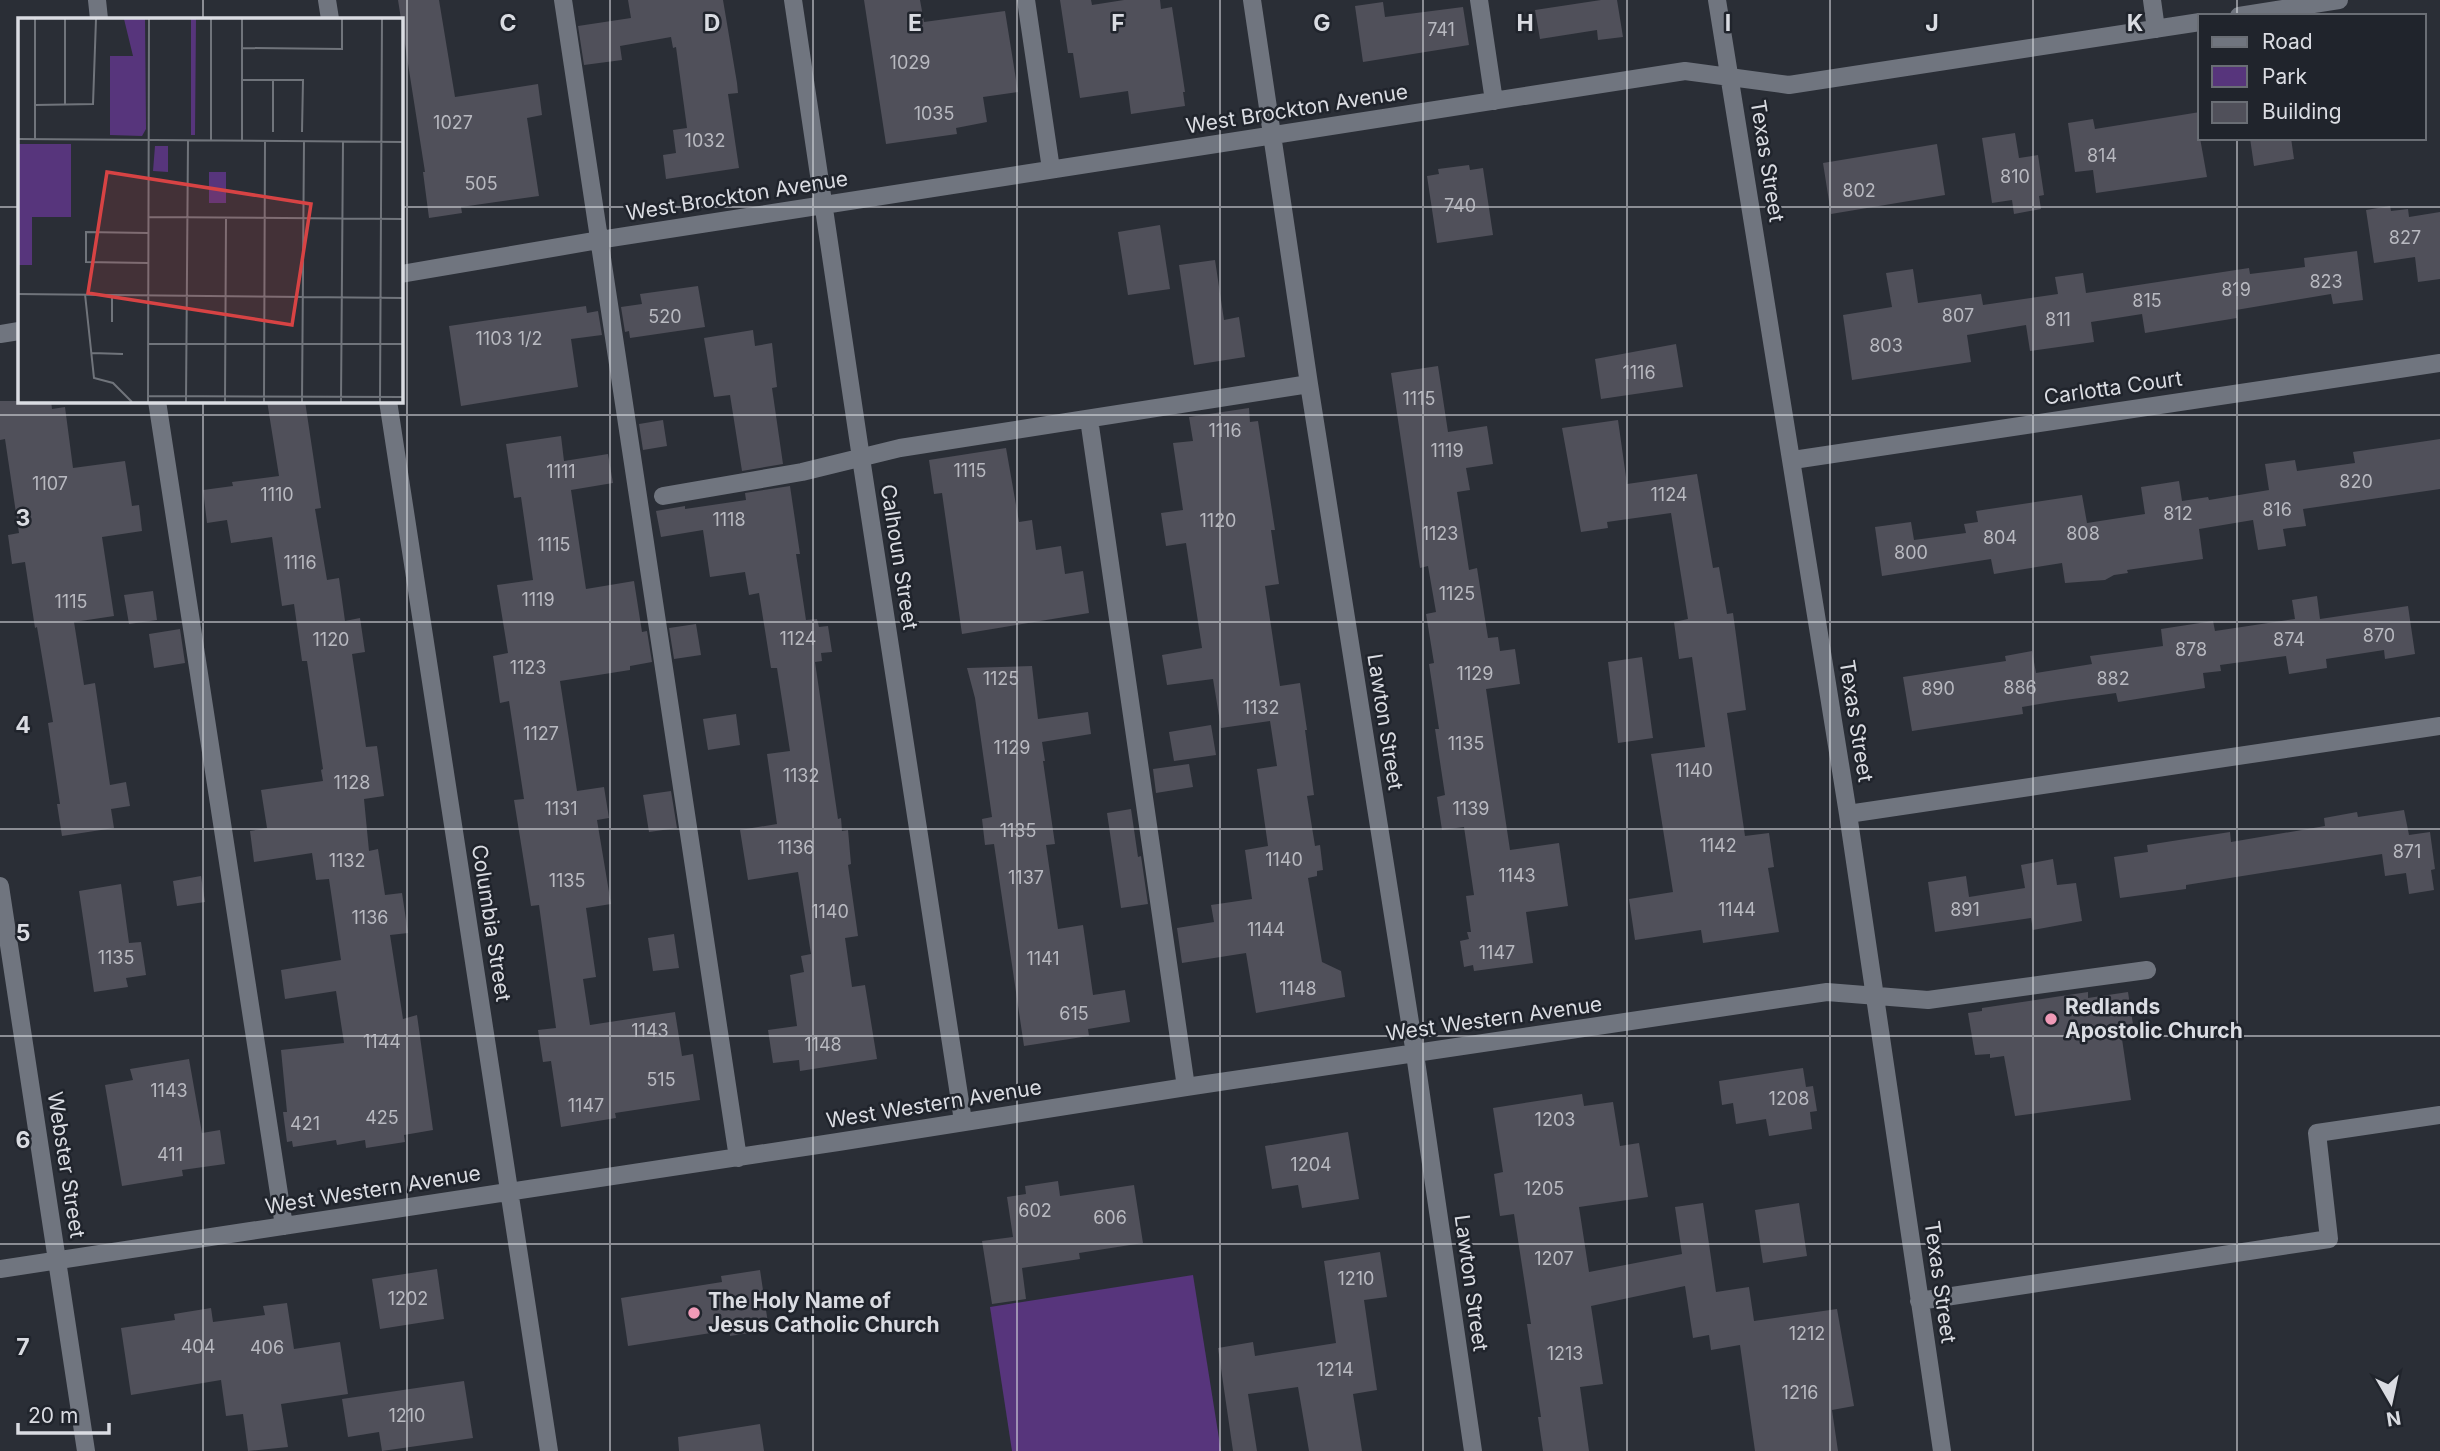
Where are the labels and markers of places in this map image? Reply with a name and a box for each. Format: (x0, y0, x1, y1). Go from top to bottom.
place label: Redlands Apostolic Church (2065, 994, 2243, 1043)
marker: Redlands Apostolic Church (2043, 1011, 2059, 1027)
place label: The Holy Name of Jesus Catholic Church (708, 1288, 940, 1337)
marker: The Holy Name of Jesus Catholic Church (686, 1305, 702, 1321)

